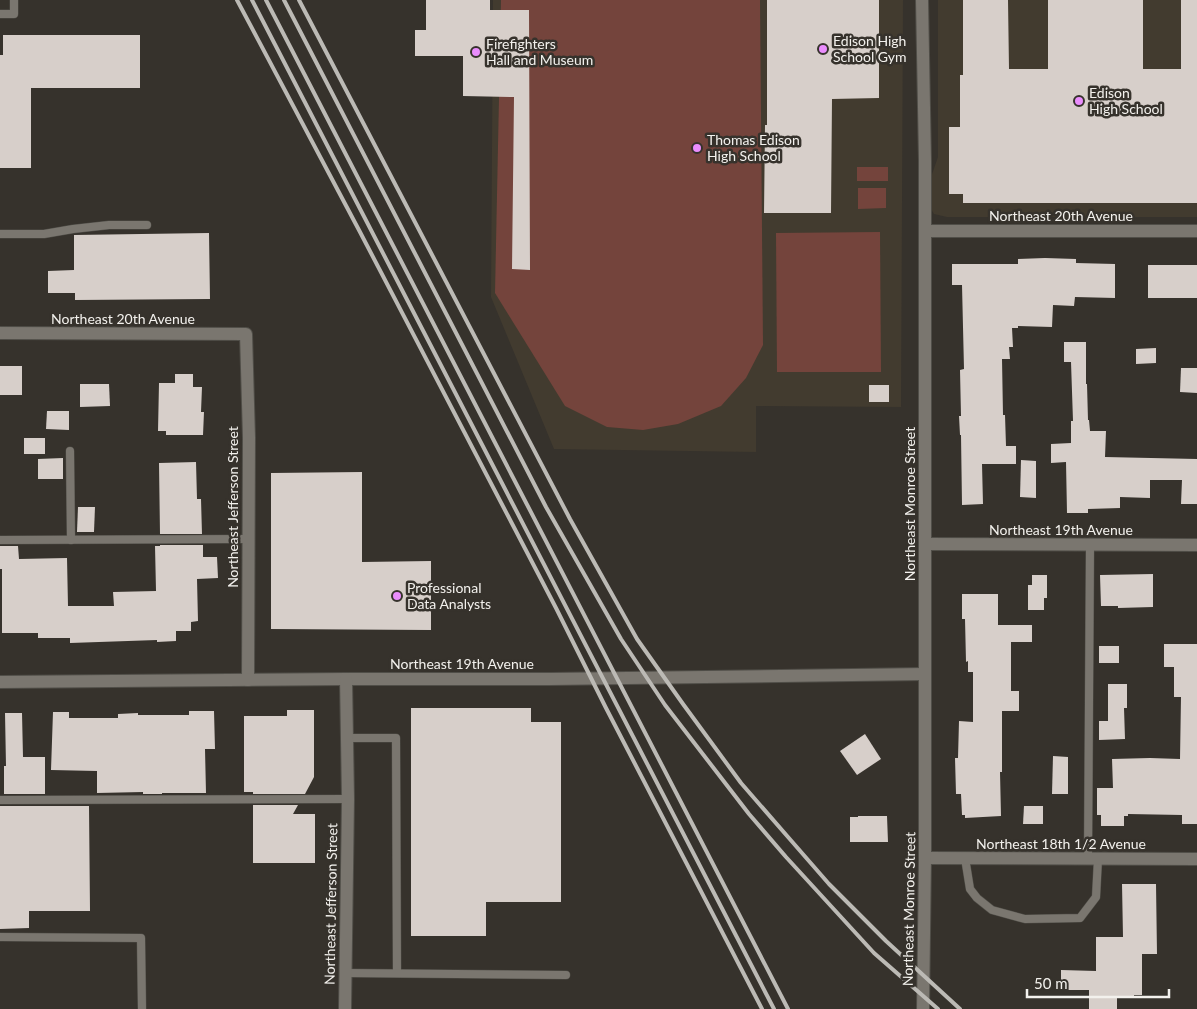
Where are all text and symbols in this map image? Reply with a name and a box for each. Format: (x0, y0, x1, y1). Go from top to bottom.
place label: Edison High School Gym (833, 32, 907, 65)
place label: Firefighters Hall and Museum (486, 35, 593, 68)
marker: Edison High School Gym (817, 43, 829, 55)
marker: Firefighters Hall and Museum (470, 46, 482, 58)
place label: Edison High School (1089, 84, 1163, 117)
marker: Edison High School (1073, 95, 1085, 107)
place label: Thomas Edison High School (707, 131, 800, 164)
marker: Thomas Edison High School (691, 142, 703, 154)
street label: Northeast 20th Avenue (989, 207, 1133, 224)
street label: Northeast 20th Avenue (51, 310, 195, 327)
street label: Northeast Jefferson Street (224, 426, 241, 588)
street label: Northeast Monroe Street (901, 427, 918, 581)
street label: Northeast 19th Avenue (989, 521, 1133, 538)
place label: Professional Data Analysts (407, 579, 491, 612)
marker: Professional Data Analysts (391, 590, 403, 602)
street label: Northeast 19th Avenue (390, 655, 534, 672)
street label: Northeast Jefferson Street (321, 823, 340, 985)
street label: Northeast Monroe Street (899, 832, 918, 986)
street label: Northeast 18th 1/2 Avenue (976, 835, 1146, 852)
scale bar (1027, 966, 1170, 998)
text: 50 m (1034, 974, 1068, 992)

